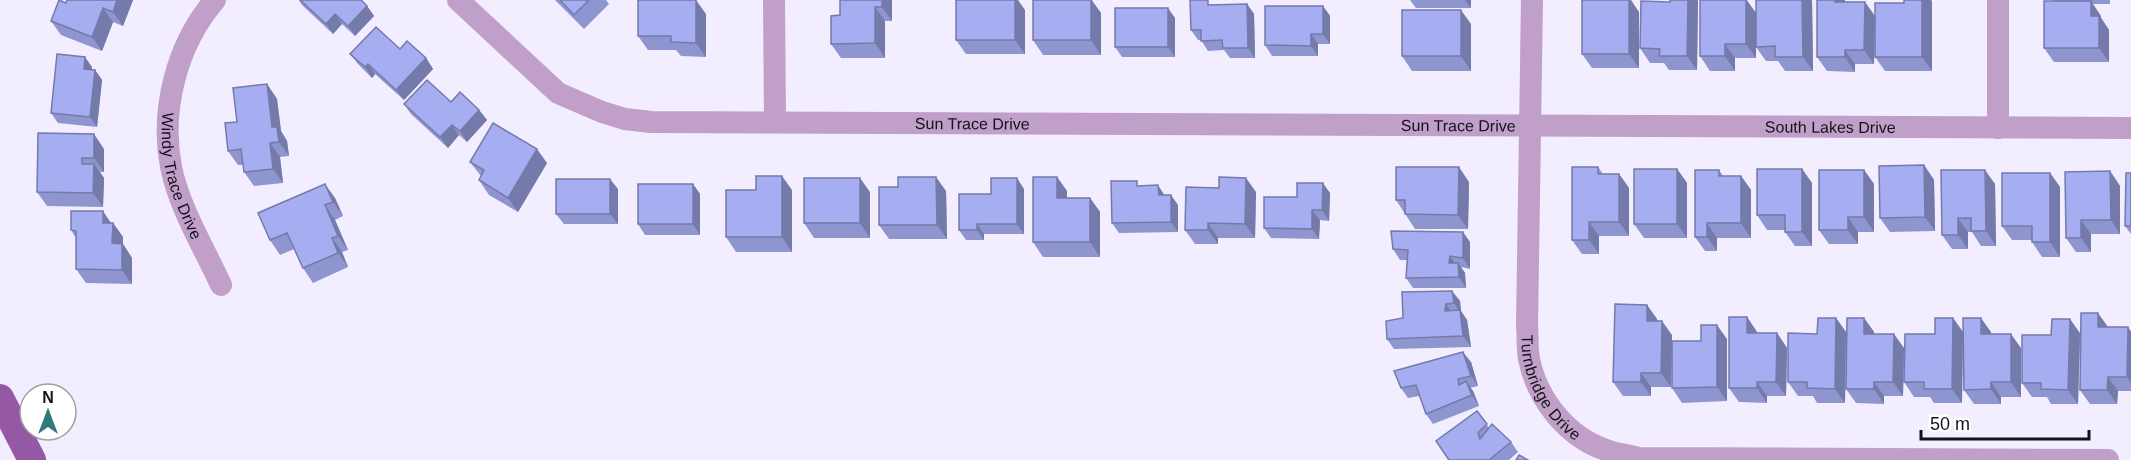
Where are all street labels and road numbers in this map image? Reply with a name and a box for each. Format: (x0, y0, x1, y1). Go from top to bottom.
street label: Windy Trace Drive (159, 112, 205, 242)
street label: Sun Trace Drive (915, 115, 1030, 133)
street label: Sun Trace Drive (1401, 117, 1516, 135)
street label: South Lakes Drive (1765, 119, 1896, 136)
street label: Turnbridge Drive (1518, 334, 1584, 444)

